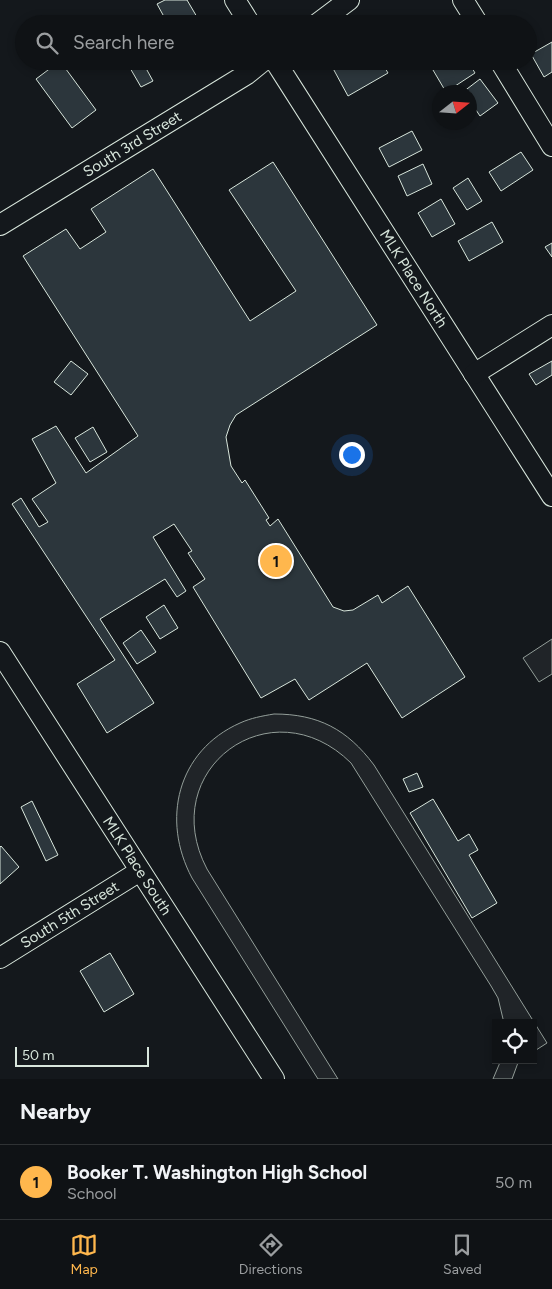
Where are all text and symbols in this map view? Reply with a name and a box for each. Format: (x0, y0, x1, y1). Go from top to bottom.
search box (15, 15, 537, 70)
icon: search (33, 29, 61, 57)
text: Search here (73, 31, 175, 54)
north arrow (432, 85, 477, 130)
street label: South 3rd Street (80, 107, 185, 181)
street label: MLK Place North (376, 226, 451, 331)
your location (339, 442, 365, 468)
pin: 1 (260, 542, 292, 580)
street label: MLK Place South (99, 813, 175, 918)
street label: South 5th Street (17, 877, 122, 952)
map controls (492, 1019, 537, 1064)
button: locate (492, 1019, 537, 1064)
scale bar (15, 1044, 149, 1067)
text: 50 m (22, 1047, 54, 1064)
text: Nearby (20, 1099, 91, 1124)
text: Booker T. Washington High School (67, 1161, 367, 1184)
text: 1 (33, 1173, 39, 1192)
text: 50 m (495, 1173, 532, 1192)
text: School (67, 1184, 117, 1203)
tab: Map (70, 1231, 98, 1278)
tab: Directions (239, 1231, 303, 1278)
tab: Saved (443, 1231, 482, 1278)

